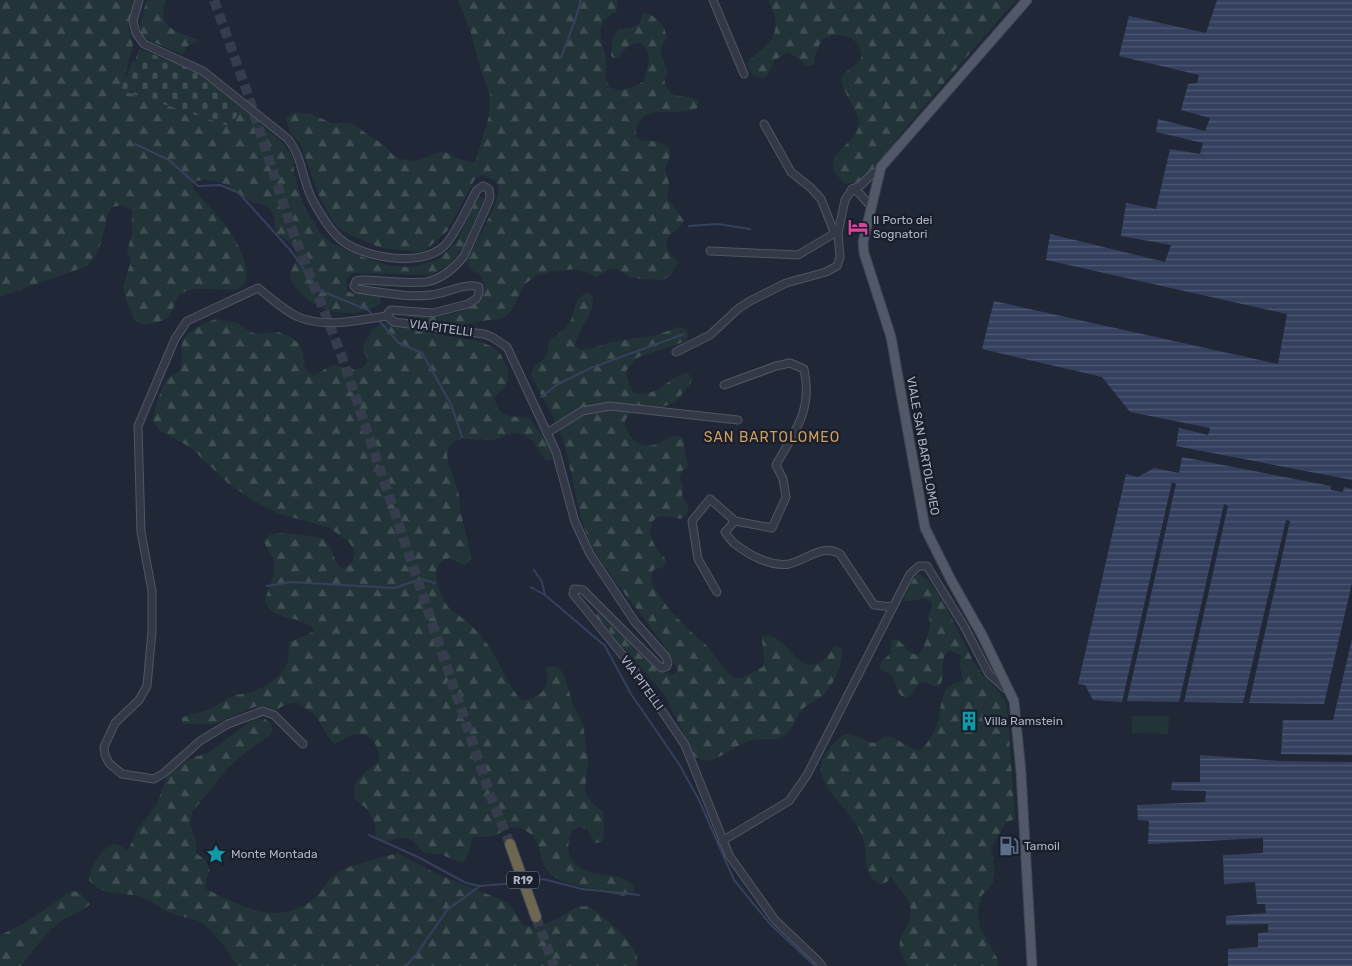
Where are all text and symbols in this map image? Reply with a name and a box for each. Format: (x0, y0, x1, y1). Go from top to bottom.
place label: Il Porto dei Sognatori (873, 213, 933, 241)
hotel icon: Il Porto dei Sognatori (847, 216, 869, 238)
street label: VIA PITELLI (408, 317, 474, 339)
street label: VIALE SAN BARTOLOMEO (904, 375, 942, 517)
district label: SAN BARTOLOMEO (704, 429, 840, 446)
street label: VIA PITELLI (618, 653, 666, 713)
building icon: Villa Ramstein (958, 710, 980, 732)
place label: Villa Ramstein (984, 714, 1063, 728)
fuel station icon: Tamoil (998, 835, 1020, 857)
place label: Tamoil (1024, 839, 1060, 853)
place icon: Monte Montada (205, 843, 227, 865)
place label: Monte Montada (231, 847, 318, 861)
road number: R19 (507, 872, 539, 888)

